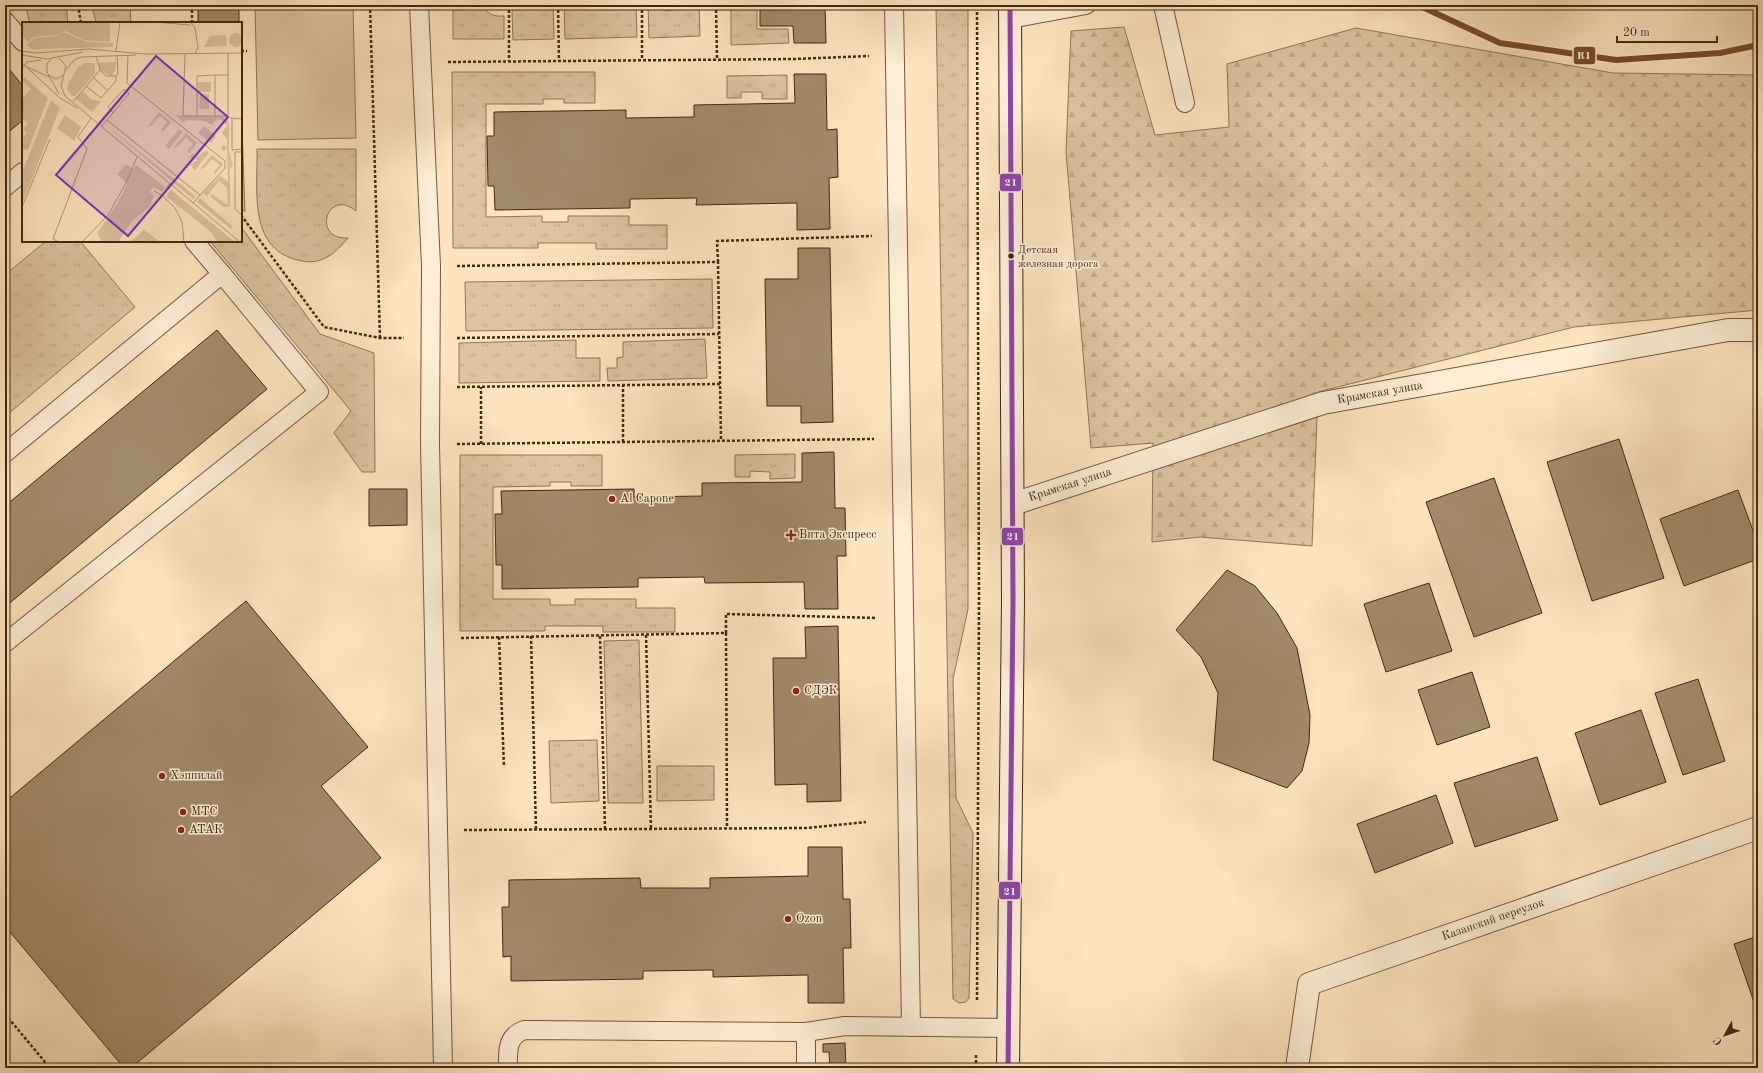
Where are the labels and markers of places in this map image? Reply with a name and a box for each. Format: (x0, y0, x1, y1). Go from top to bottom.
place label: Детская железная дорога (1018, 245, 1099, 270)
marker: Детская железная дорога (1006, 251, 1016, 261)
place label: Al Capone (620, 493, 674, 505)
marker: Al Capone (607, 494, 617, 504)
place label: Вита Экспресс (799, 529, 876, 541)
marker: Вита Экспресс (786, 530, 796, 540)
place label: СДЭК (804, 685, 838, 697)
marker: СДЭК (791, 686, 801, 696)
place label: Хэппилай (170, 770, 222, 782)
marker: Хэппилай (157, 771, 167, 781)
place label: МТС (191, 806, 218, 818)
marker: МТС (178, 807, 188, 817)
place label: АТАК (189, 824, 223, 836)
marker: АТАК (176, 825, 186, 835)
place label: Ozon (796, 913, 823, 925)
marker: Ozon (783, 914, 793, 924)

